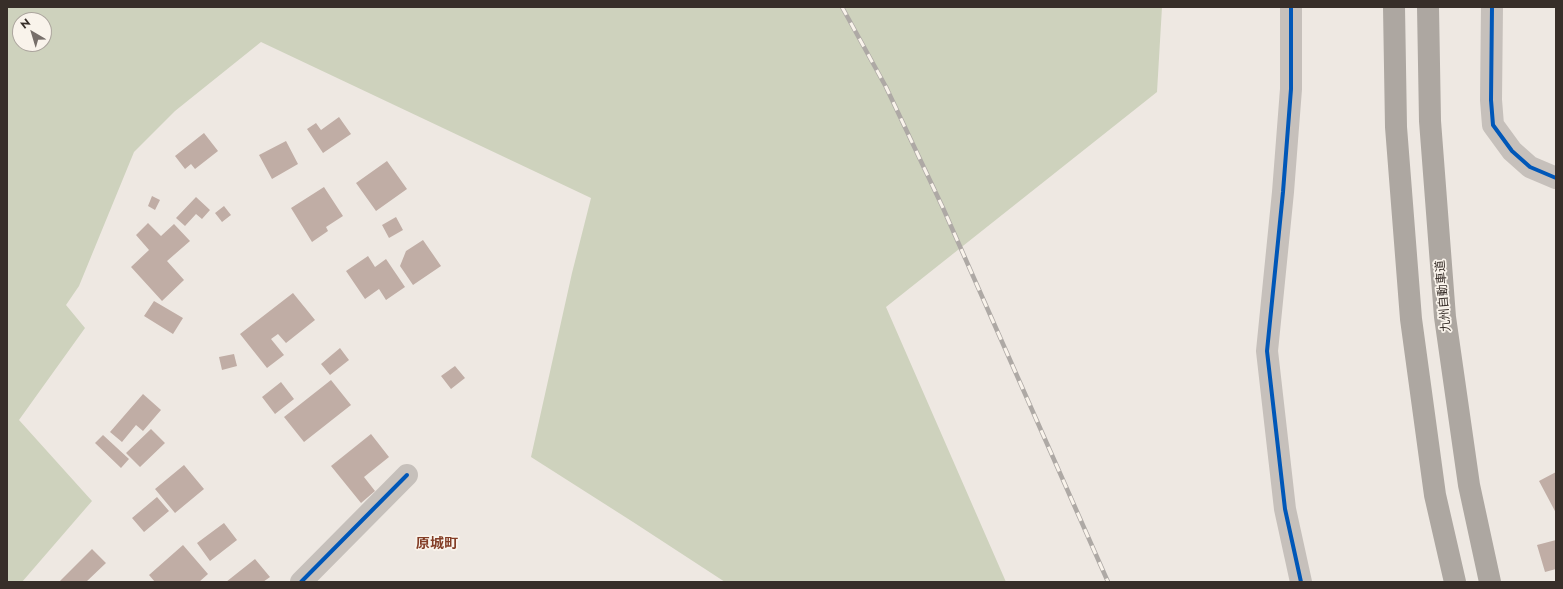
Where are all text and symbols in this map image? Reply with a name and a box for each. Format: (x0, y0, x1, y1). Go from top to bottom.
north arrow (12, 12, 52, 52)
text: N (17, 14, 34, 32)
street label: 九州自動車道 (1434, 260, 1454, 332)
district label: 原城町 (416, 537, 458, 553)

